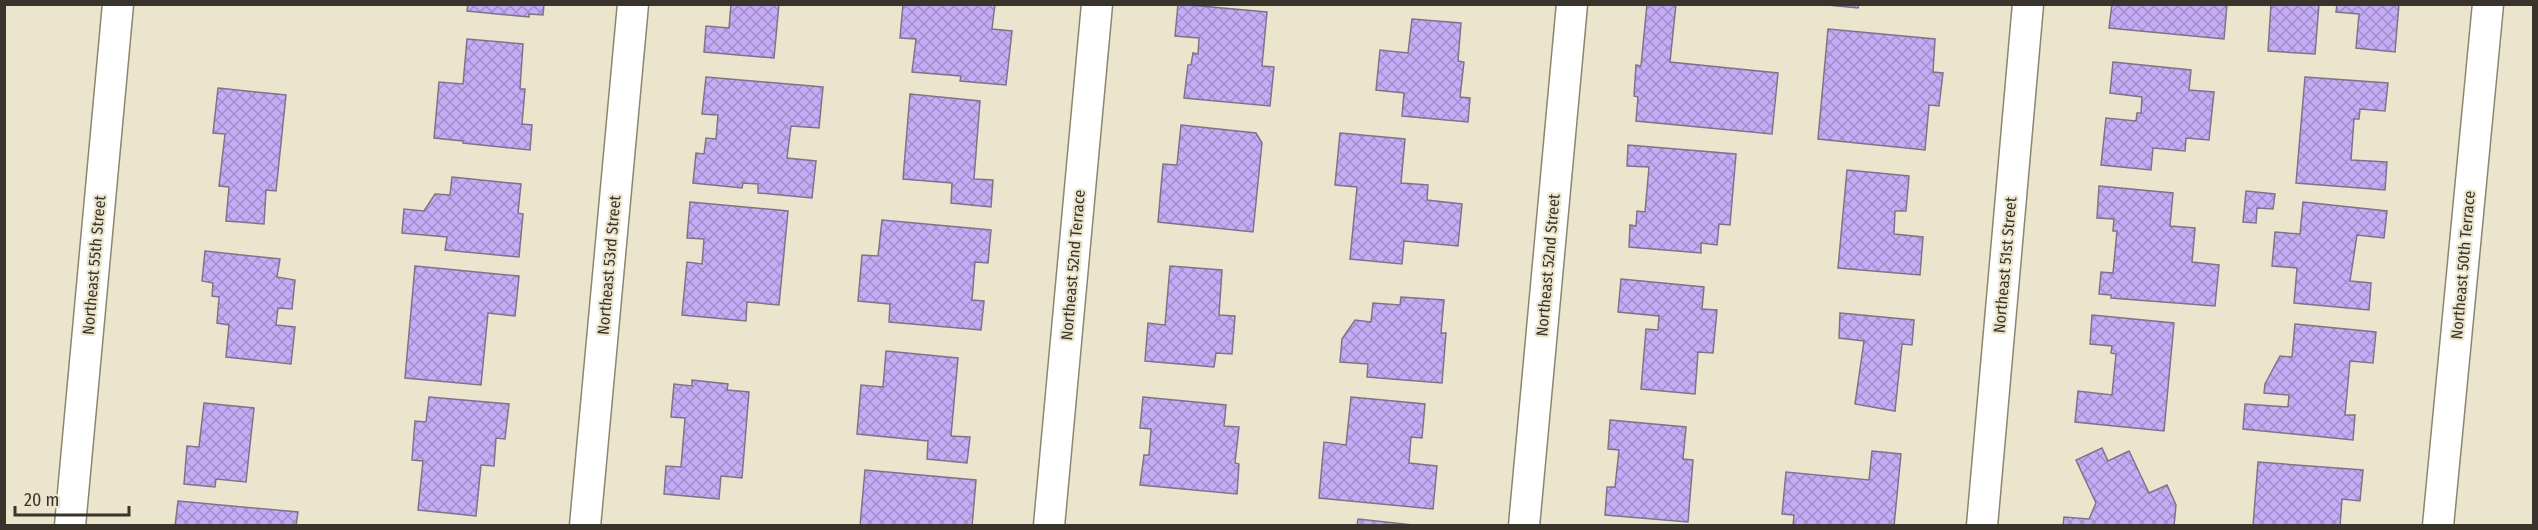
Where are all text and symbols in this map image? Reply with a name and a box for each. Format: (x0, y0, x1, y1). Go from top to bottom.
street label: Northeast 52nd Terrace (1057, 189, 1089, 341)
street label: Northeast 50th Terrace (2447, 190, 2479, 340)
street label: Northeast 52nd Street (1532, 192, 1564, 337)
street label: Northeast 55th Street (78, 194, 110, 336)
street label: Northeast 53rd Street (593, 194, 625, 336)
street label: Northeast 51st Street (1990, 195, 2020, 334)
scale bar (15, 479, 129, 517)
text: 20 m (24, 489, 59, 511)

